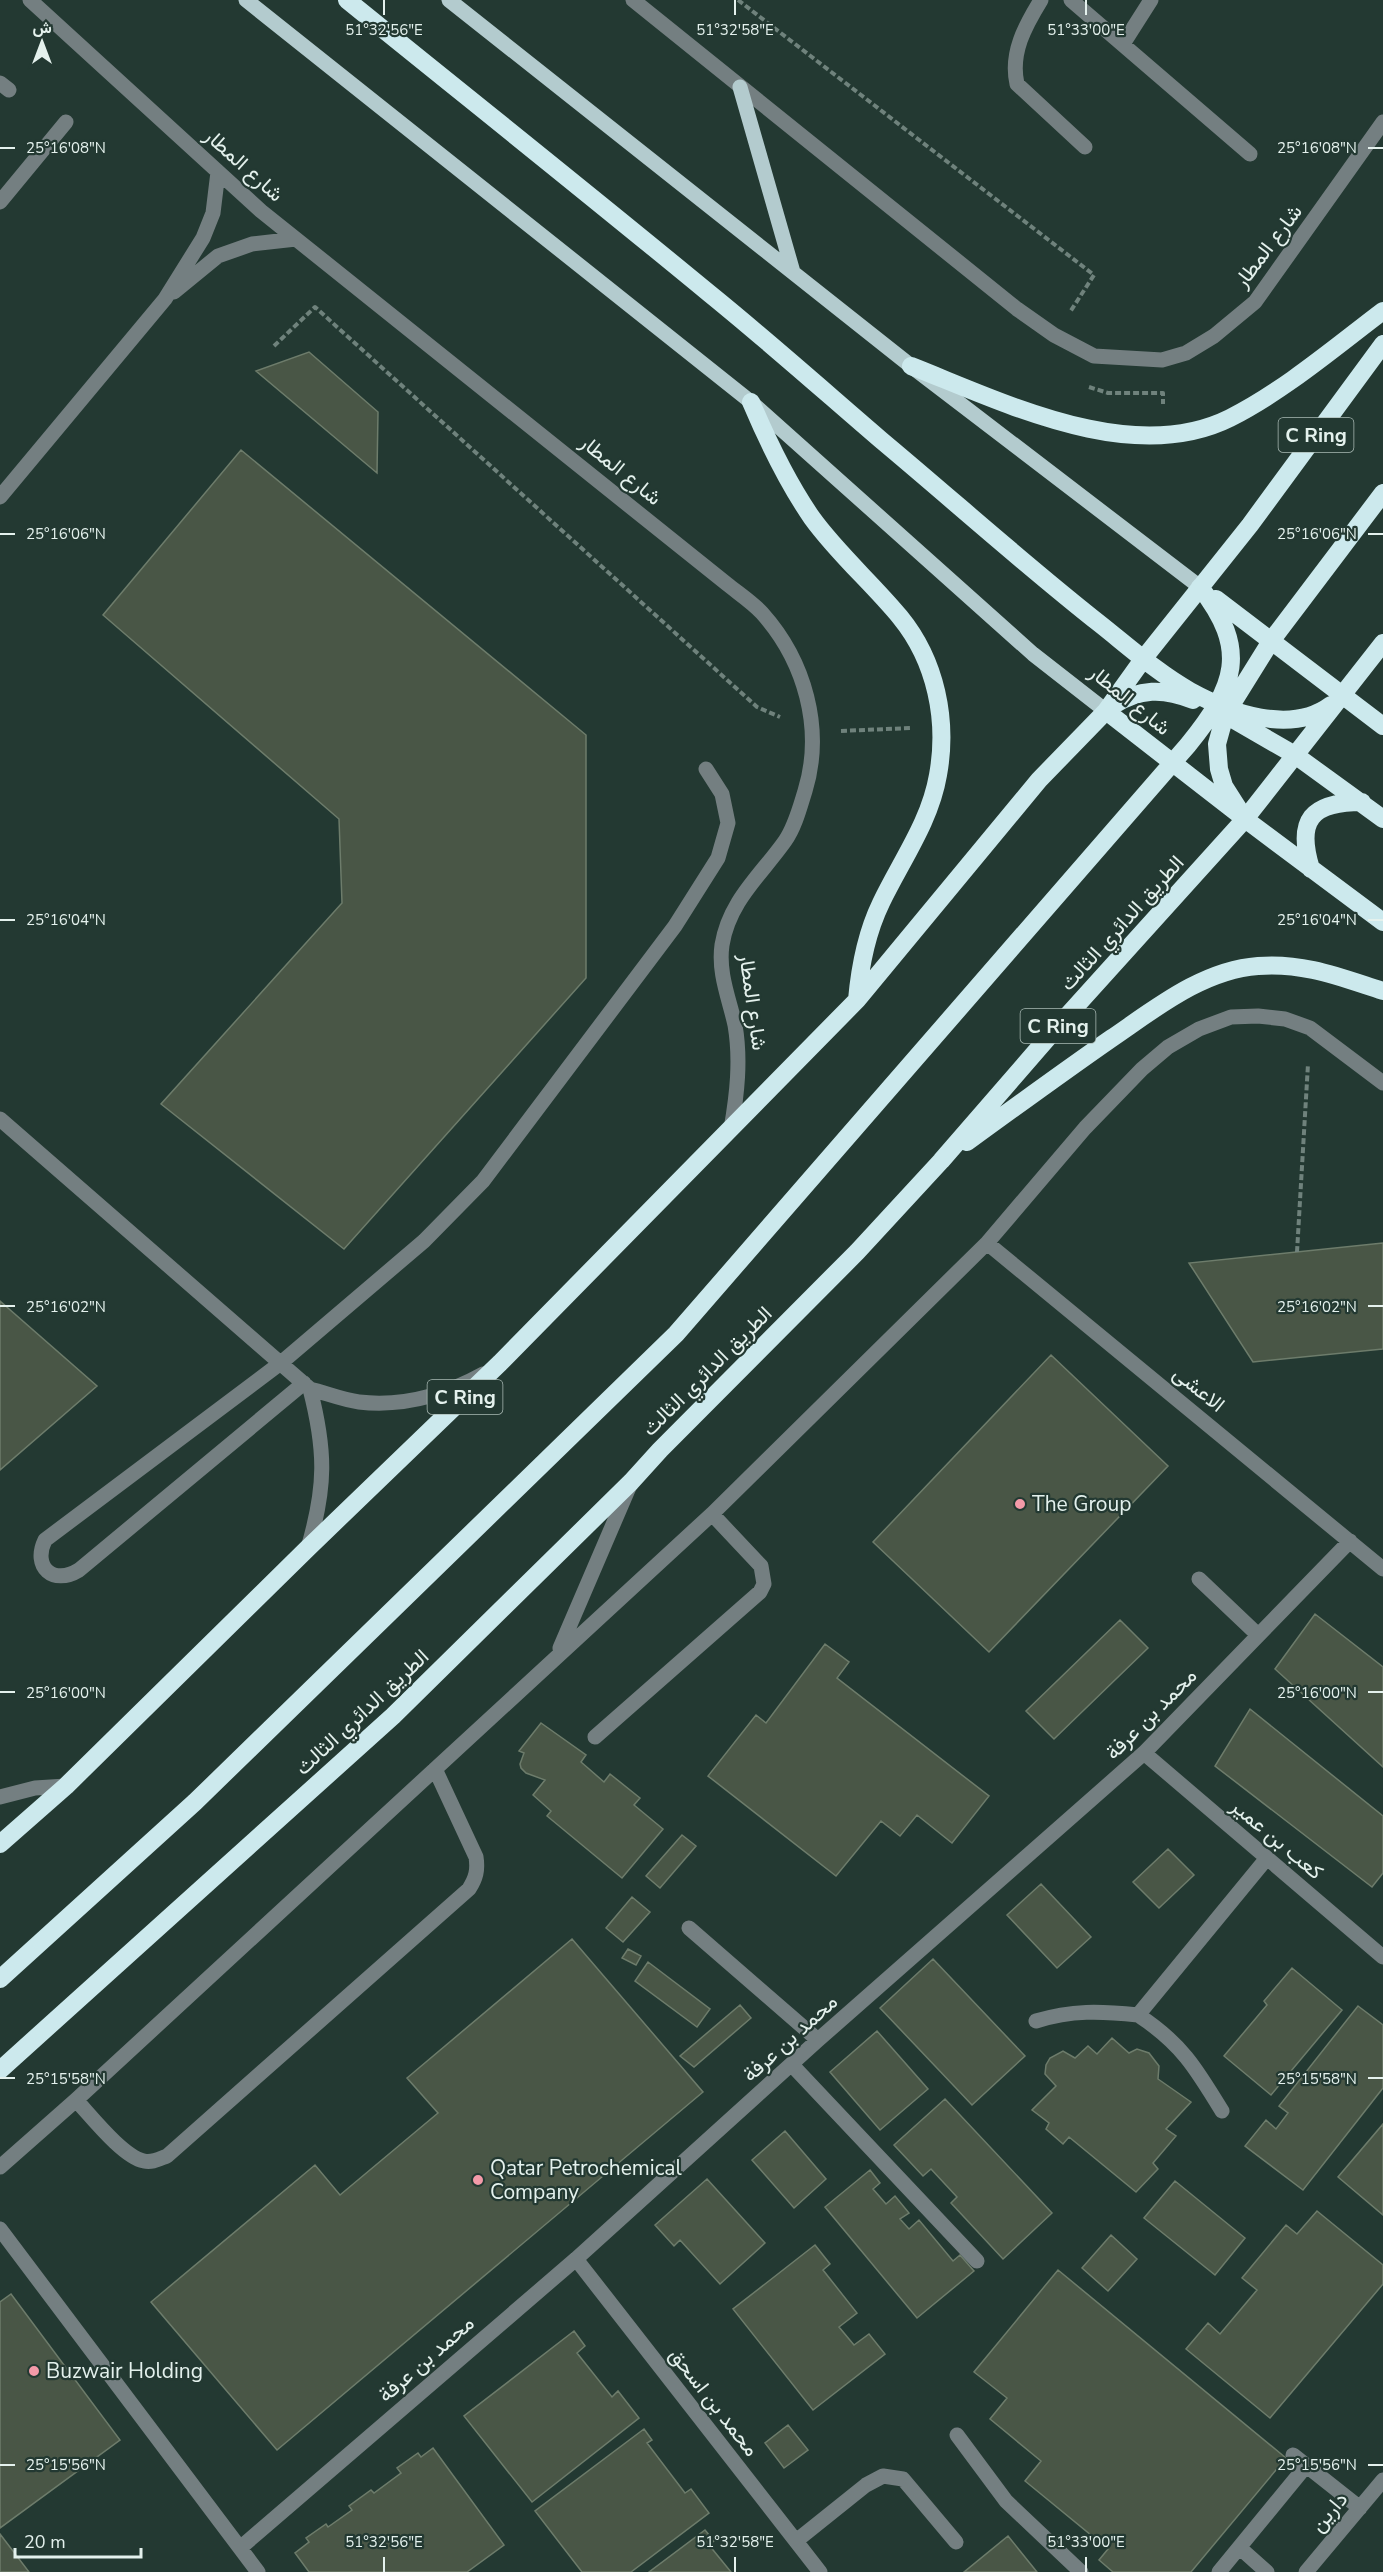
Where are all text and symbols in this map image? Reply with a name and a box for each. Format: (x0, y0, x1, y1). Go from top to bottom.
north arrow (12, 12, 72, 72)
text: ش (32, 17, 52, 39)
text: 51°32'56"E (345, 20, 423, 40)
text: 51°32'58"E (696, 20, 774, 40)
text: 51°33'00"E (1047, 20, 1125, 40)
street label: شارع المطار (198, 121, 290, 208)
text: 25°16'08"N (26, 138, 106, 158)
text: 25°16'08"N (1277, 138, 1357, 158)
street label: شارع المطار (1227, 199, 1309, 294)
road number: C Ring (1278, 418, 1354, 452)
street label: شارع المطار (574, 428, 668, 512)
text: 25°16'06"N (26, 524, 106, 544)
text: 25°16'06"N (1277, 524, 1357, 544)
street label: شارع المطار (1083, 658, 1177, 742)
street label: الطريق الدائري الثالث (1054, 849, 1193, 999)
text: 25°16'04"N (26, 910, 106, 930)
text: 25°16'04"N (1277, 910, 1357, 930)
street label: شارع المطار (732, 951, 774, 1052)
road number: C Ring (1020, 1009, 1096, 1043)
text: 25°16'02"N (26, 1297, 106, 1317)
text: 25°16'02"N (1277, 1297, 1357, 1317)
street label: الطريق الدائري الثالث (636, 1300, 780, 1444)
street label: الاعشى (1167, 1360, 1231, 1418)
road number: C Ring (428, 1380, 502, 1414)
place label: The Group (1032, 1490, 1131, 1518)
marker: The Group (1013, 1497, 1027, 1511)
street label: الطريق الدائري الثالث (289, 1643, 437, 1783)
street label: محمد بن عرفة (1099, 1662, 1203, 1766)
text: 25°16'00"N (26, 1683, 106, 1703)
text: 25°16'00"N (1277, 1683, 1357, 1703)
street label: كعب بن عمير (1224, 1792, 1329, 1886)
street label: محمد بن عرفة (736, 1988, 844, 2088)
text: 25°15'58"N (26, 2069, 106, 2089)
text: 25°15'58"N (1277, 2069, 1357, 2089)
place label: Qatar Petrochemical Company (490, 2154, 682, 2206)
marker: Qatar Petrochemical Company (471, 2173, 485, 2187)
street label: محمد بن عرفة (372, 2309, 480, 2409)
street label: محمد بن اسحق (663, 2342, 765, 2462)
place label: Buzwair Holding (46, 2357, 203, 2385)
marker: Buzwair Holding (27, 2364, 41, 2378)
text: 25°15'56"N (26, 2455, 106, 2475)
text: 25°15'56"N (1277, 2455, 1357, 2475)
street label: دارين (1304, 2486, 1354, 2538)
scale bar (15, 2521, 141, 2559)
text: 20 m (24, 2530, 66, 2554)
text: 51°32'56"E (345, 2532, 423, 2552)
text: 51°32'58"E (696, 2532, 774, 2552)
text: 51°33'00"E (1047, 2532, 1125, 2552)

